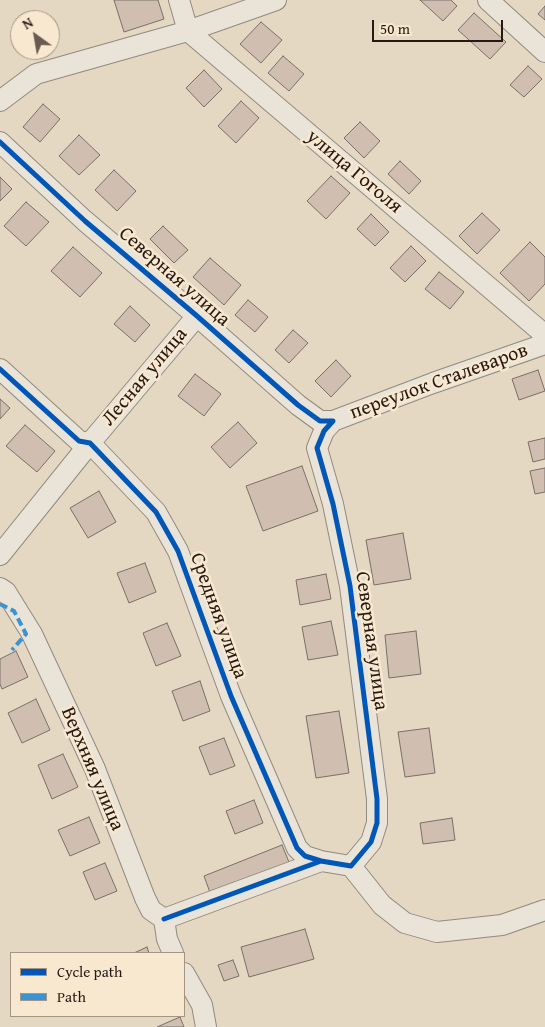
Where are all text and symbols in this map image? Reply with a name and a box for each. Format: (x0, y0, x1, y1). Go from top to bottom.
north arrow (10, 10, 60, 60)
scale bar (375, 10, 506, 42)
text: N (18, 12, 37, 34)
text: 50 m (380, 18, 410, 39)
street label: улица Гоголя (301, 125, 407, 219)
street label: Северная улица (113, 222, 235, 332)
street label: Лесная улица (97, 323, 193, 431)
street label: переулок Сталеваров (347, 339, 531, 425)
street label: Средняя улица (184, 550, 252, 682)
street label: Северная улица (349, 570, 393, 712)
street label: Верхняя улица (55, 704, 129, 834)
legend (10, 952, 185, 1017)
text: Cycle path (57, 961, 123, 982)
text: Path (57, 986, 86, 1007)

